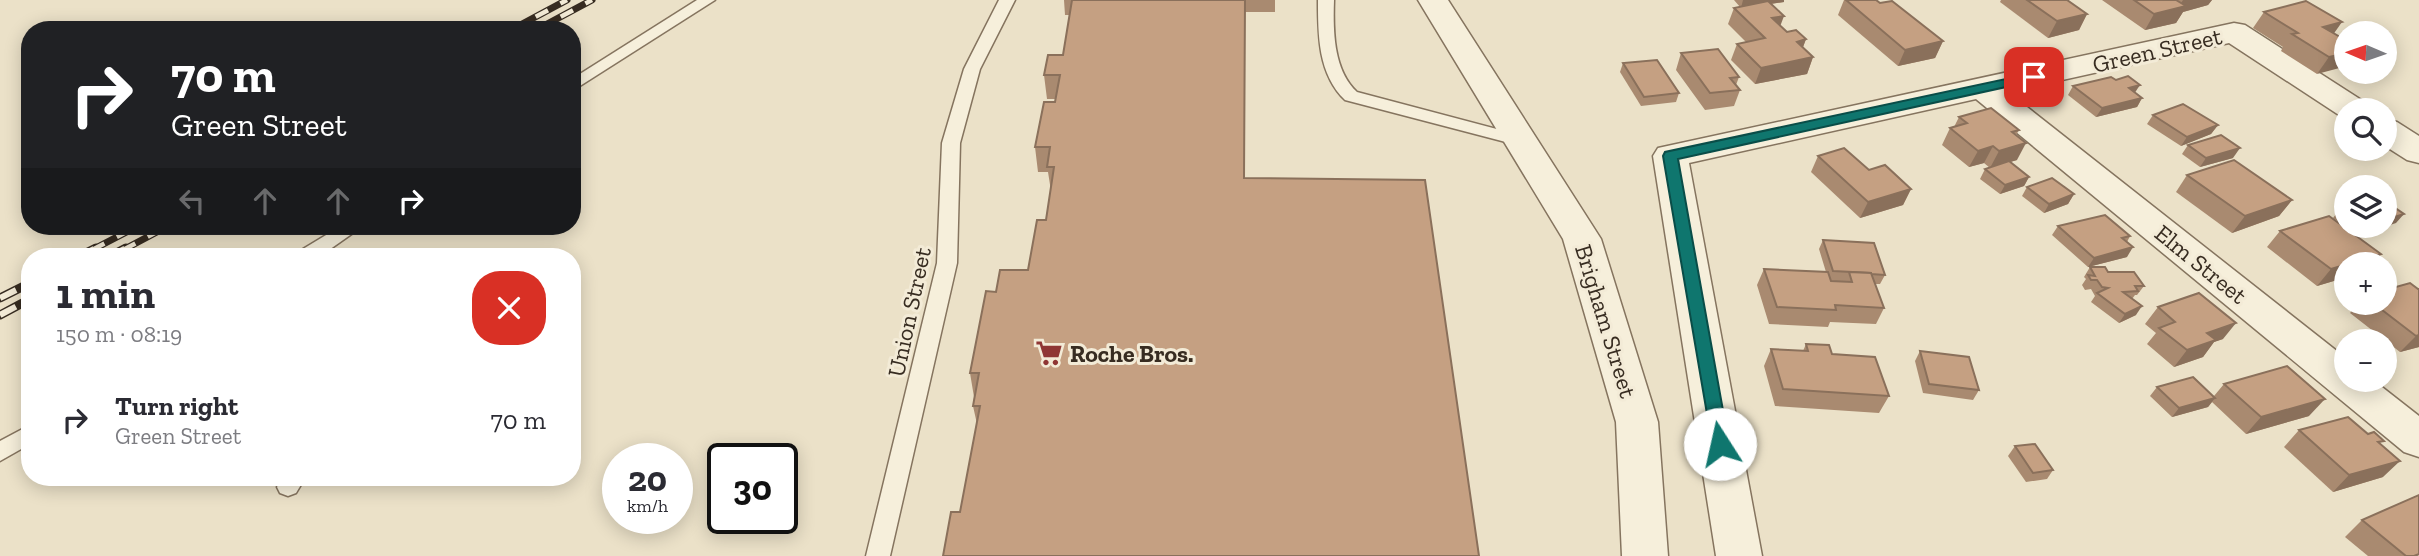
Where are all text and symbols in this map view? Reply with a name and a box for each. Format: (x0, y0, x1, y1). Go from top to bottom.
street label: Green Street (2090, 21, 2224, 79)
north arrow (2334, 21, 2398, 84)
map controls (2334, 21, 2397, 392)
text: 70 m (171, 46, 276, 105)
pin (2004, 47, 2064, 107)
icon: right (56, 49, 147, 140)
icon: arrive (2015, 58, 2053, 96)
button: search (2334, 98, 2397, 161)
text: Green Street (171, 106, 347, 144)
button: layers (2334, 175, 2397, 238)
icon: left (173, 182, 211, 220)
icon: ahead (246, 182, 284, 220)
icon: ahead (319, 182, 357, 220)
icon: right (392, 182, 430, 220)
street label: Elm Street (2149, 218, 2253, 310)
street label: Brigham Street (1569, 241, 1643, 401)
street label: Union Street (881, 244, 937, 380)
button: + (2334, 252, 2397, 315)
text: 1 min (56, 268, 155, 319)
button: close (472, 271, 546, 345)
text: 150 m · 08:19 (56, 320, 182, 348)
button: − (2334, 329, 2397, 392)
supermarket icon: Roche Bros. (1034, 338, 1064, 368)
place label: Roche Bros. (1070, 339, 1194, 368)
text: Turn right (115, 390, 238, 422)
icon: right (56, 401, 94, 439)
text: 70 m (490, 404, 546, 436)
position arrow (1683, 407, 1757, 481)
text: Green Street (115, 422, 241, 450)
speed limit sign: 30 (707, 443, 798, 534)
text: 20 (628, 458, 667, 500)
text: km/h (627, 495, 668, 517)

